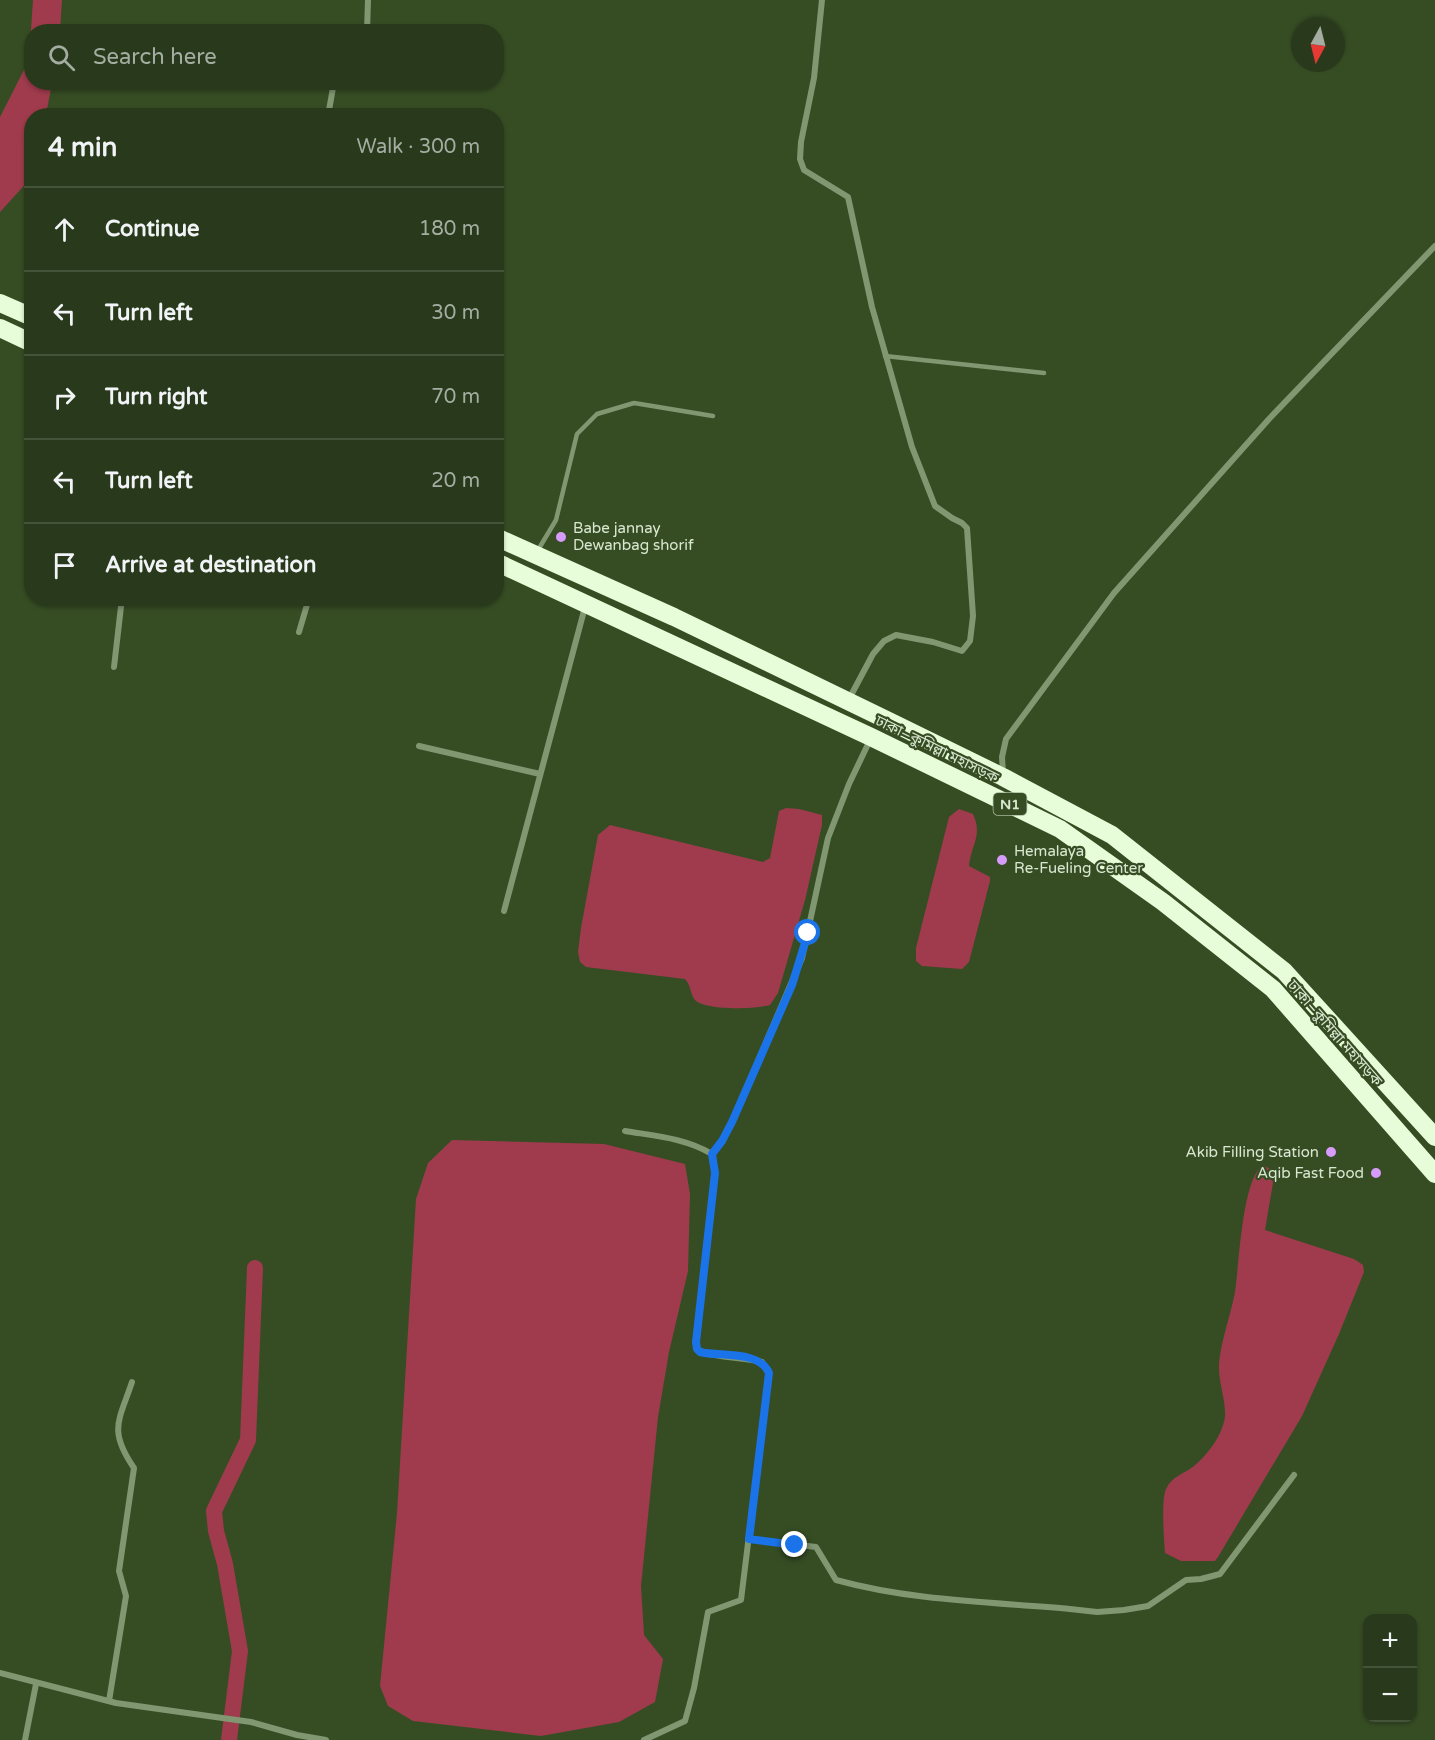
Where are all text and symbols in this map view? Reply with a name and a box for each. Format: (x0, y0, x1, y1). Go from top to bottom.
north arrow (1291, 18, 1345, 72)
search box (24, 24, 504, 90)
icon: search (45, 41, 78, 74)
text: Search here (93, 44, 217, 70)
text: 4 min (48, 132, 117, 163)
text: Walk · 300 m (357, 135, 480, 159)
icon: ahead (48, 213, 81, 246)
text: Continue (105, 216, 200, 242)
text: 180 m (419, 217, 480, 241)
icon: left (48, 297, 81, 330)
text: Turn left (105, 300, 193, 326)
text: 30 m (431, 301, 480, 325)
icon: right (48, 381, 81, 414)
text: Turn right (105, 384, 207, 410)
text: 70 m (431, 385, 480, 409)
icon: left (48, 465, 81, 498)
text: Turn left (105, 468, 193, 494)
text: 20 m (431, 469, 480, 493)
place label: Babe jannay Dewanbag shorif (573, 519, 694, 554)
marker: Babe jannay Dewanbag shorif (554, 530, 568, 544)
icon: arrive (48, 549, 81, 582)
text: Arrive at destination (105, 552, 316, 578)
street label: ঢাকা–কুমিল্লা মহাসড়ক (871, 711, 1002, 787)
road number: N1 (994, 793, 1026, 815)
place label: Hemalaya Re-Fueling Center (1014, 842, 1143, 877)
marker: Hemalaya Re-Fueling Center (995, 853, 1009, 867)
route start (794, 919, 820, 945)
street label: ঢাকা–কুমিল্লা মহাসড়ক (1283, 975, 1387, 1091)
place label: Akib Filling Station (1186, 1143, 1319, 1161)
marker: Akib Filling Station (1324, 1145, 1338, 1159)
place label: Aqib Fast Food (1257, 1164, 1364, 1182)
marker: Aqib Fast Food (1369, 1166, 1383, 1180)
route end (781, 1531, 807, 1557)
map controls (1363, 1614, 1417, 1722)
button: + (1363, 1614, 1417, 1668)
button: − (1363, 1668, 1417, 1722)

